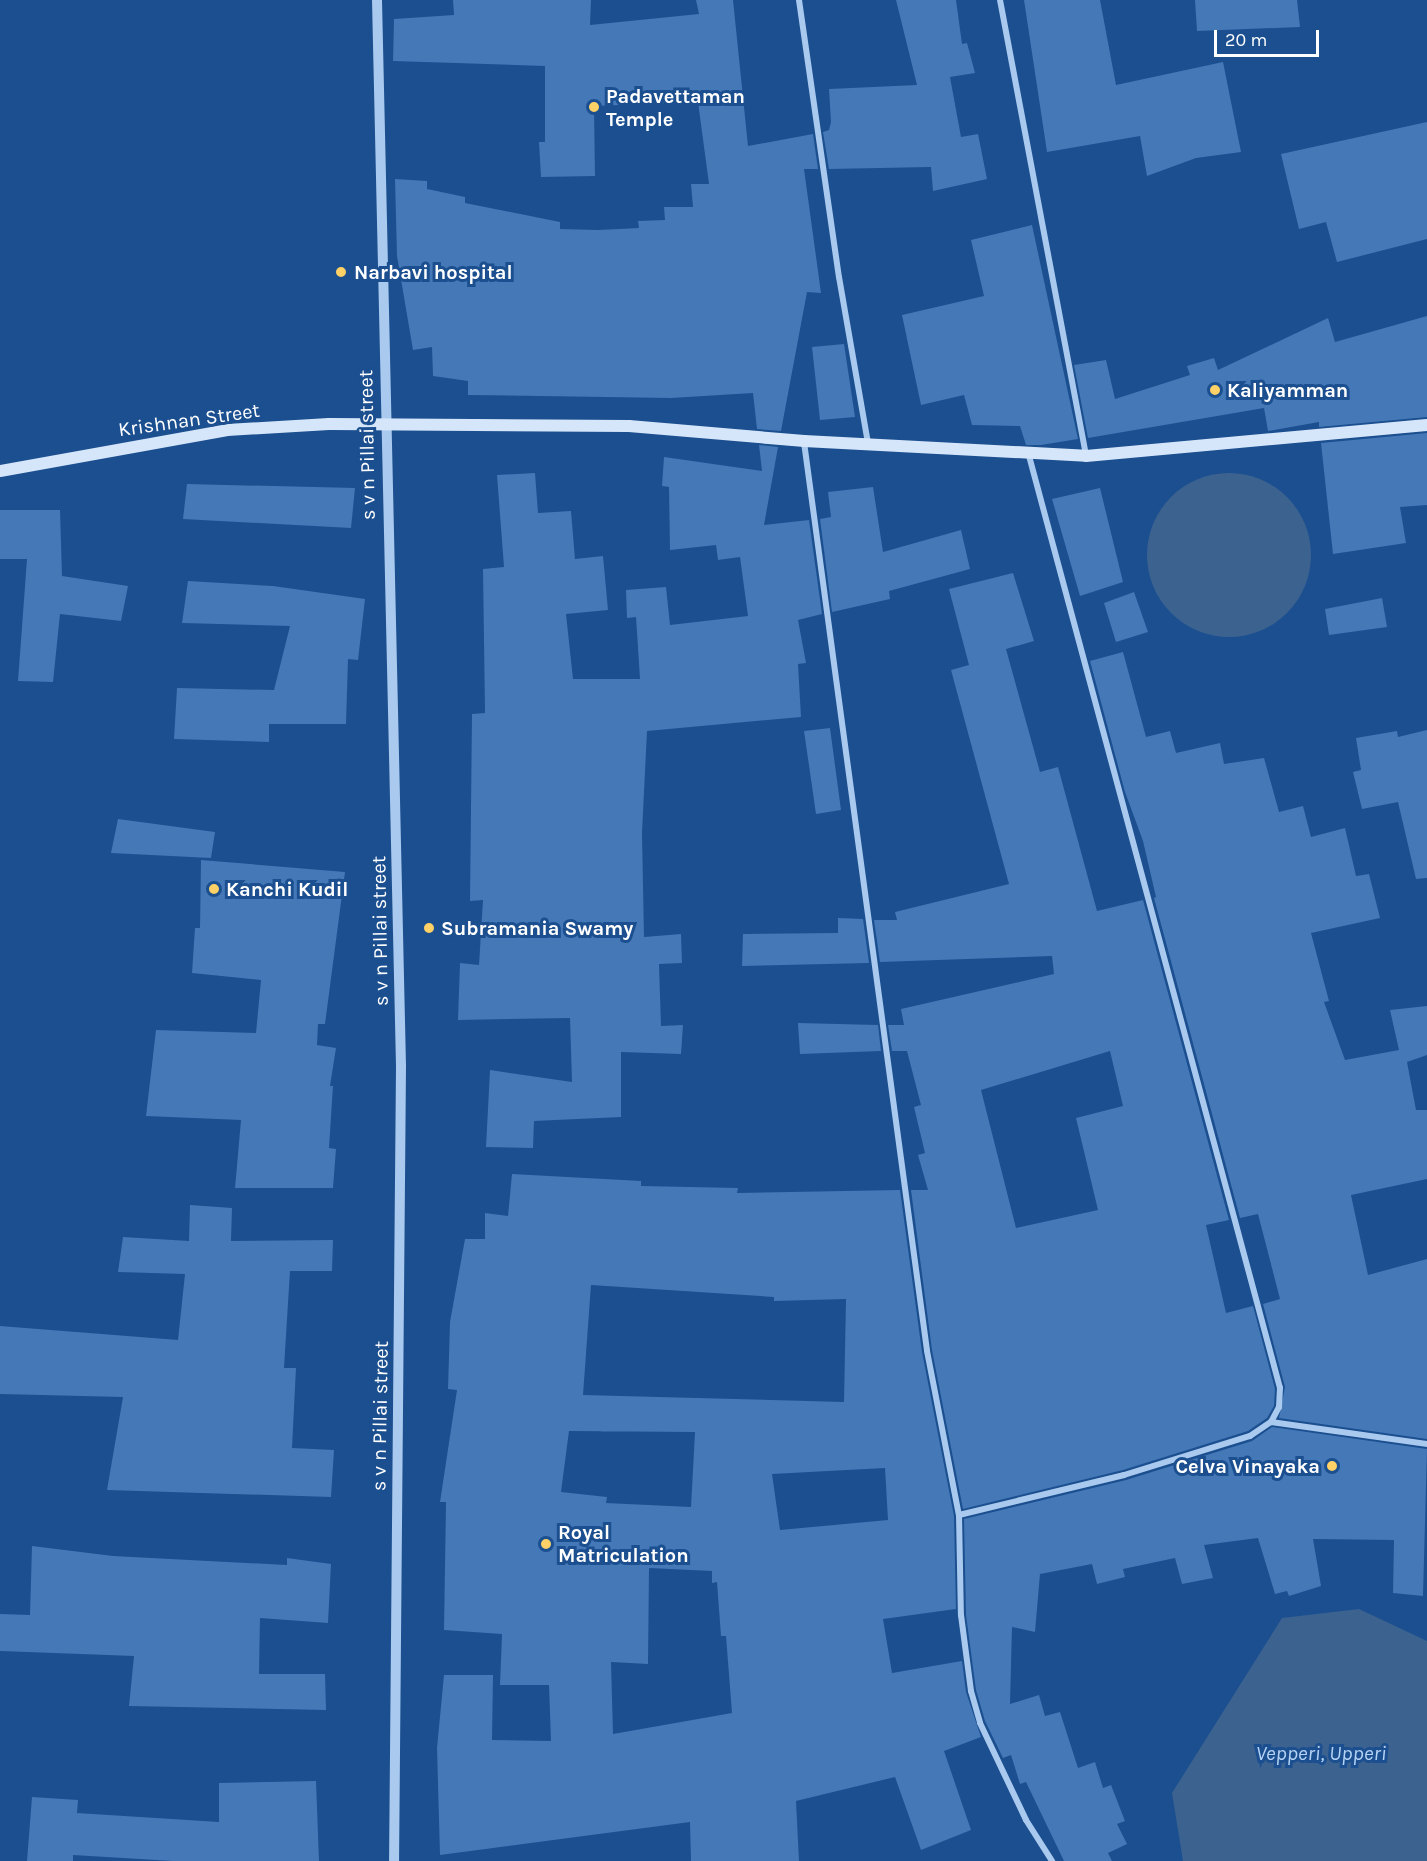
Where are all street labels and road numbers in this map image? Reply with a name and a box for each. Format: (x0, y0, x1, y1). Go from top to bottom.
street label: s v n Pillai street (354, 370, 380, 520)
street label: Krishnan Street (117, 398, 261, 442)
street label: s v n Pillai street (367, 856, 393, 1006)
street label: s v n Pillai street (367, 1341, 393, 1491)

